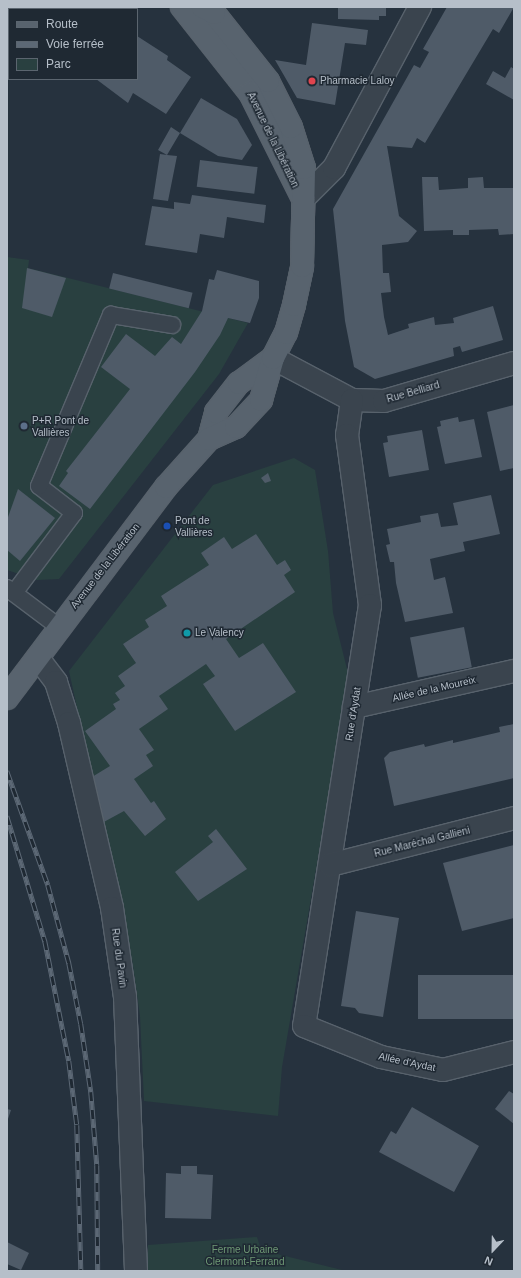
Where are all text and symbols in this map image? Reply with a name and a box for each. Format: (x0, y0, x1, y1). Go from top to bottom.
legend (8, 8, 138, 80)
text: Route (46, 17, 78, 31)
text: Voie ferrée (46, 37, 104, 51)
text: Parc (46, 57, 71, 71)
place label: Pharmacie Laloy (320, 75, 394, 87)
marker: Pharmacie Laloy (307, 76, 317, 86)
street label: Avenue de la Libération (245, 90, 301, 190)
street label: Rue Belliard (385, 379, 441, 405)
place label: P+R Pont de Vallières (32, 414, 89, 438)
marker: P+R Pont de Vallières (19, 421, 29, 431)
place label: Pont de Vallières (175, 514, 213, 538)
street label: Avenue de la Libération (68, 521, 142, 611)
marker: Pont de Vallières (162, 521, 172, 531)
place label: Le Valency (195, 627, 244, 639)
marker: Le Valency (182, 628, 192, 638)
street label: Allée de la Moureix (391, 674, 477, 704)
street label: Rue d'Aydat (343, 686, 363, 742)
street label: Rue Maréchal Gallieni (373, 824, 471, 860)
street label: Rue du Pavin (109, 927, 129, 989)
street label: Allée d'Aydat (377, 1050, 437, 1074)
north arrow (473, 1230, 513, 1270)
park label: Ferme Urbaine Clermont-Ferrand (206, 1243, 284, 1266)
text: N (483, 1254, 494, 1268)

